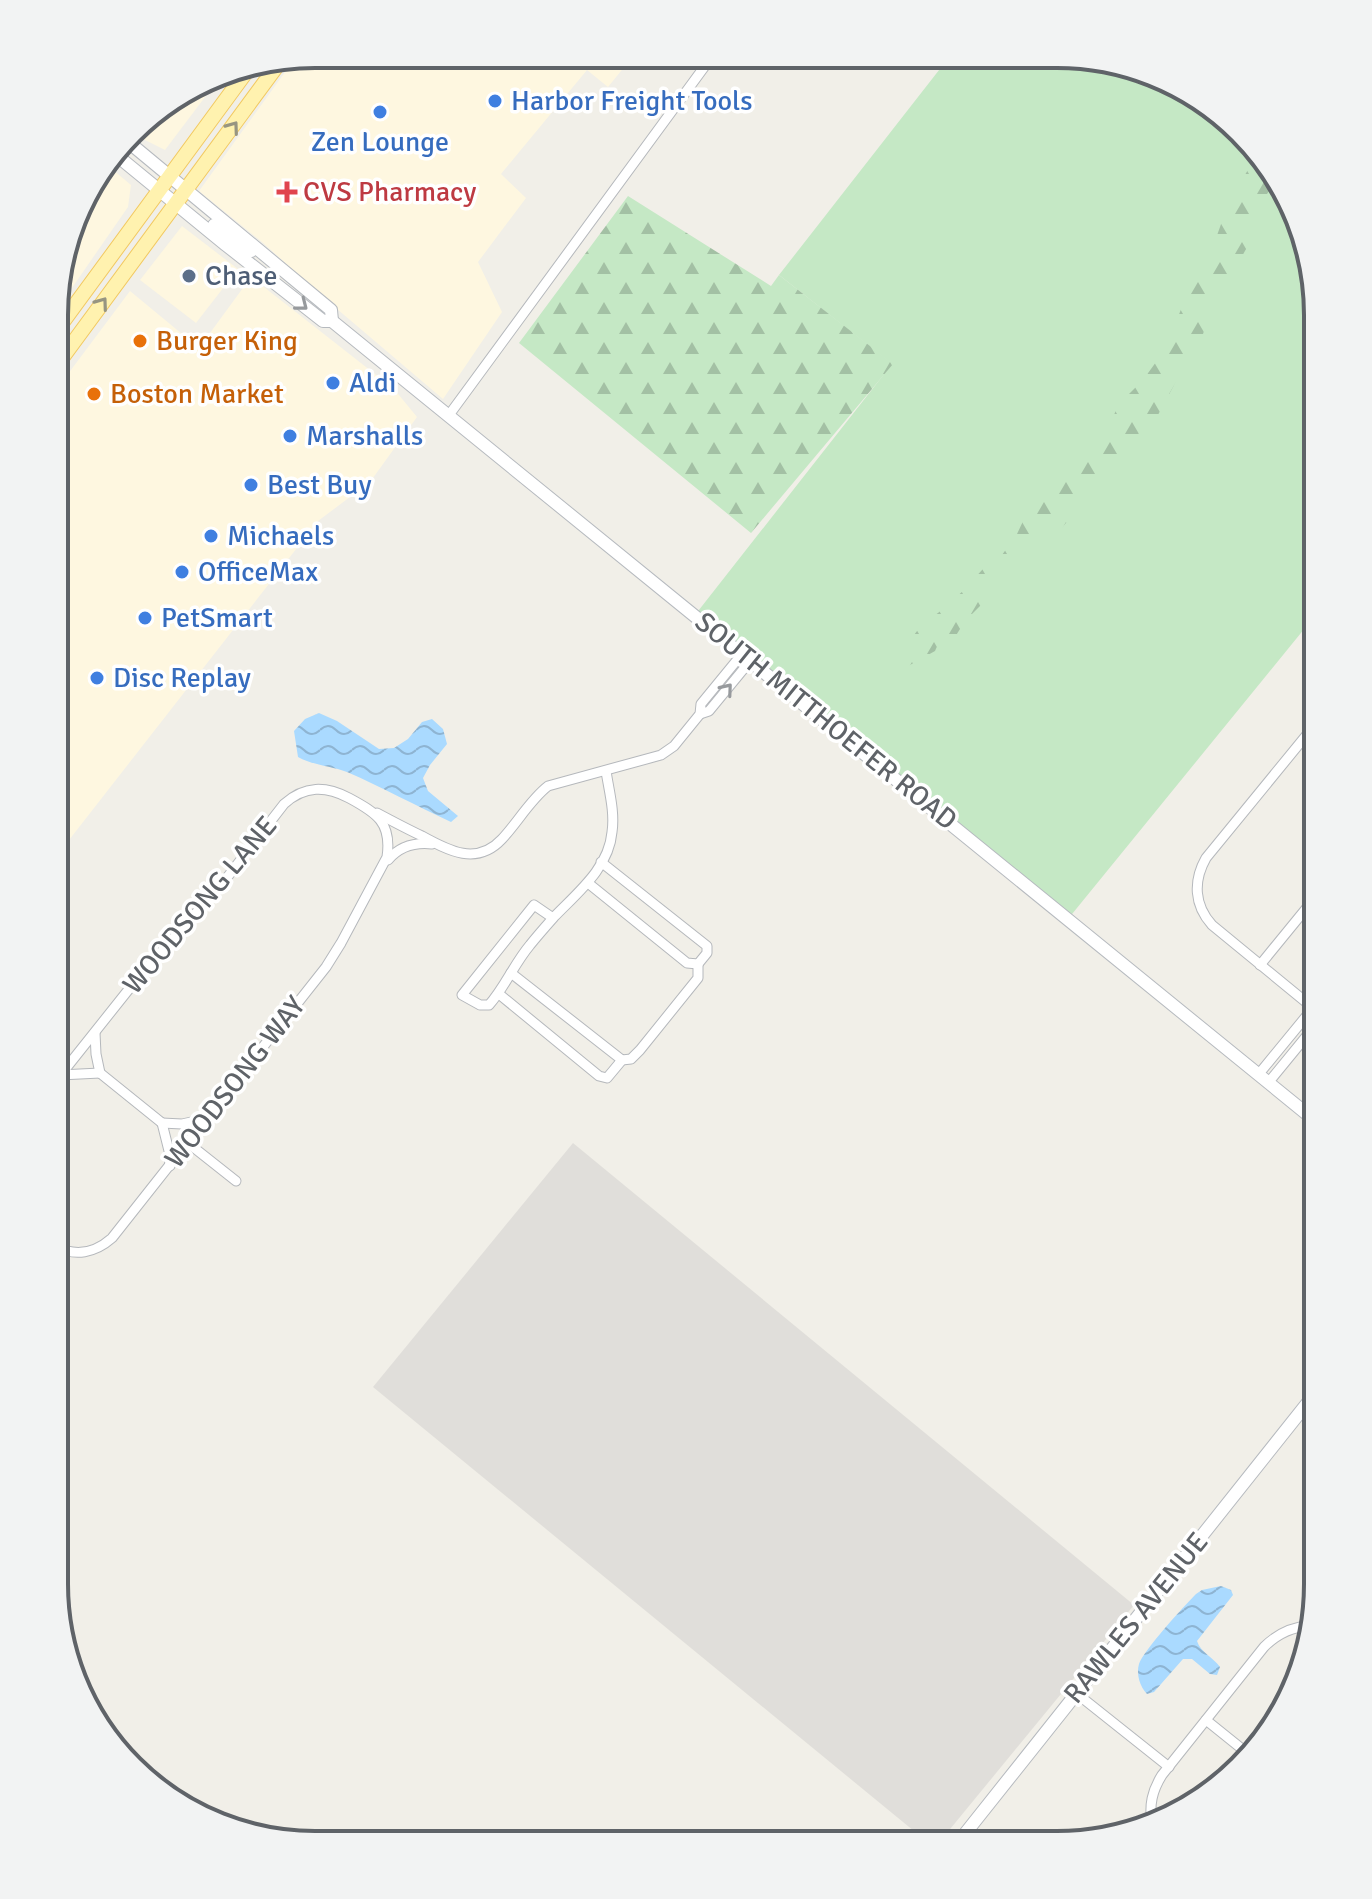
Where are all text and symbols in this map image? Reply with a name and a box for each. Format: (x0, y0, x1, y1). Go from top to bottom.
place label: Harbor Freight Tools (511, 84, 753, 118)
marker: Harbor Freight Tools (486, 92, 504, 110)
marker: Zen Lounge (371, 103, 389, 121)
one-way arrow (223, 121, 237, 136)
place label: Zen Lounge (311, 125, 449, 159)
place label: CVS Pharmacy (303, 175, 476, 209)
marker: CVS Pharmacy (278, 183, 296, 201)
place label: Chase (205, 259, 278, 293)
marker: Chase (180, 267, 198, 285)
one-way arrow (293, 296, 308, 310)
one-way arrow (93, 297, 107, 312)
place label: Burger King (156, 324, 298, 358)
marker: Burger King (131, 332, 149, 350)
place label: Aldi (349, 366, 396, 400)
marker: Aldi (324, 374, 342, 392)
place label: Boston Market (110, 377, 284, 411)
marker: Boston Market (85, 385, 103, 403)
place label: Marshalls (306, 419, 423, 453)
marker: Marshalls (281, 427, 299, 445)
place label: Best Buy (267, 468, 372, 502)
marker: Best Buy (242, 476, 260, 494)
place label: Michaels (227, 519, 334, 553)
marker: Michaels (202, 527, 220, 545)
place label: OfficeMax (198, 555, 318, 589)
marker: OfficeMax (173, 563, 191, 581)
place label: PetSmart (161, 601, 273, 635)
street label: SOUTH MITTHOEFER ROAD (688, 605, 964, 837)
marker: PetSmart (136, 609, 154, 627)
place label: Disc Replay (113, 661, 251, 695)
marker: Disc Replay (88, 669, 106, 687)
one-way arrow (717, 684, 732, 699)
street label: WOODSONG LANE (116, 809, 284, 1001)
street label: WOODSONG WAY (157, 989, 313, 1175)
street label: RAWLES AVENUE (1057, 1526, 1215, 1710)

